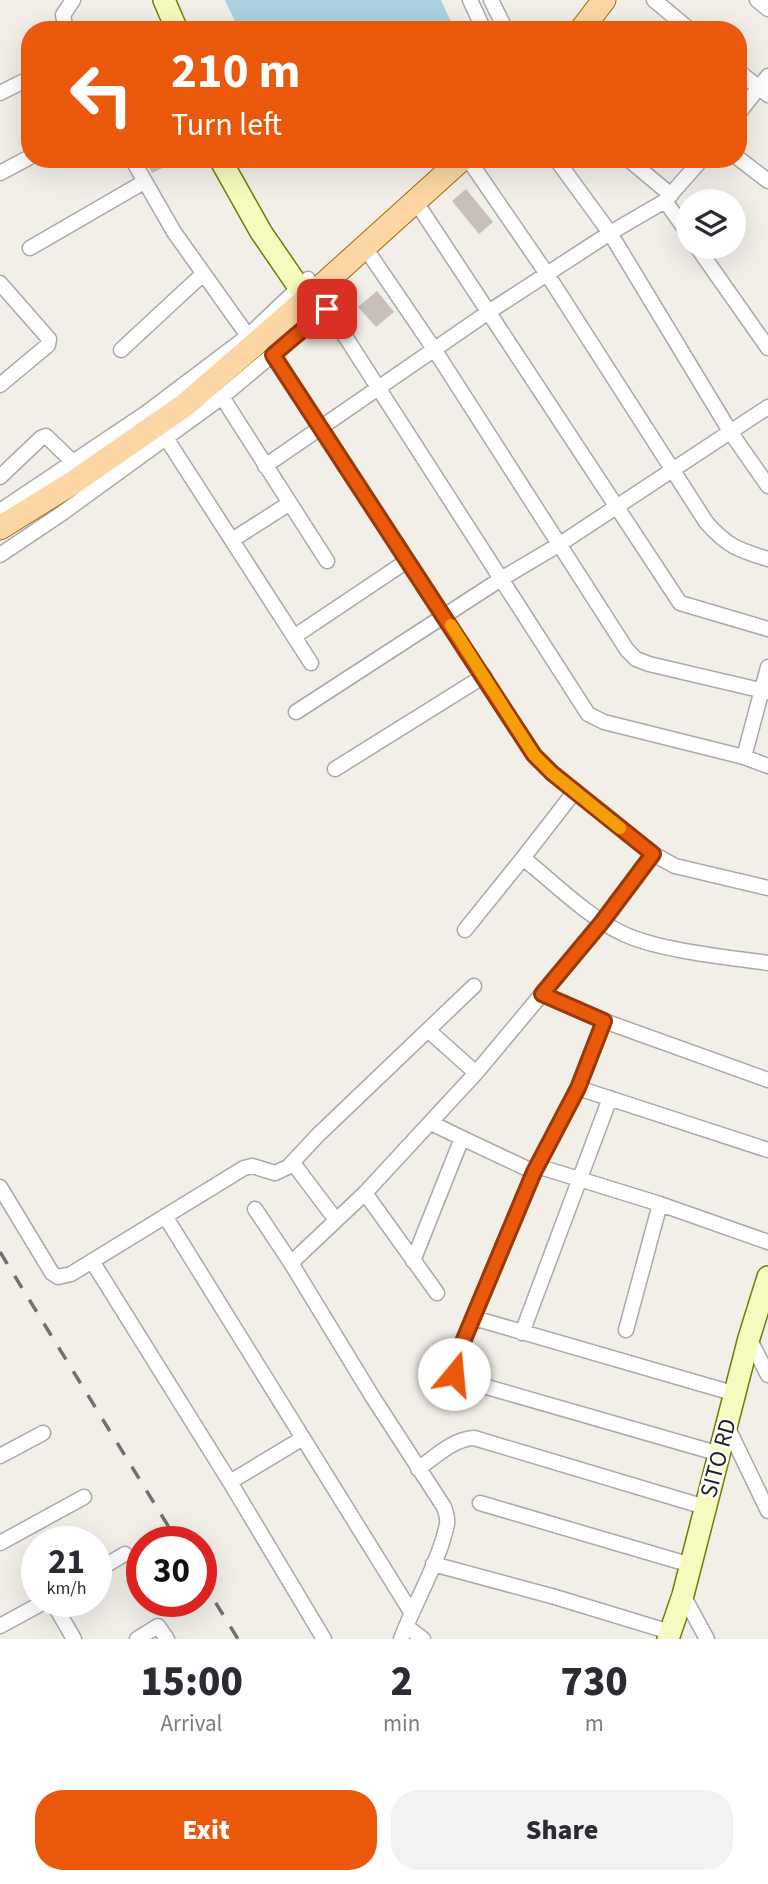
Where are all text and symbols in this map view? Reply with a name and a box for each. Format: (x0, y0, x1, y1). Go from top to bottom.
text: 210 m (171, 37, 300, 107)
icon: left (56, 49, 147, 140)
text: Turn left (171, 102, 282, 148)
map controls (676, 189, 746, 259)
button: layers (676, 189, 746, 259)
pin (297, 279, 357, 339)
icon: arrive (308, 290, 346, 328)
position arrow (417, 1337, 491, 1411)
street label: SITO RD (691, 1415, 746, 1502)
speed limit sign: 30 (126, 1526, 217, 1617)
text: 21 (48, 1537, 85, 1587)
text: km/h (47, 1576, 86, 1601)
text: 15:00 (140, 1652, 243, 1712)
text: 2 (390, 1652, 413, 1712)
text: 730 (561, 1652, 628, 1712)
text: Arrival (161, 1707, 222, 1740)
text: min (383, 1707, 420, 1740)
text: m (585, 1707, 604, 1740)
button: Exit (35, 1790, 377, 1870)
button: Share (391, 1790, 733, 1870)

